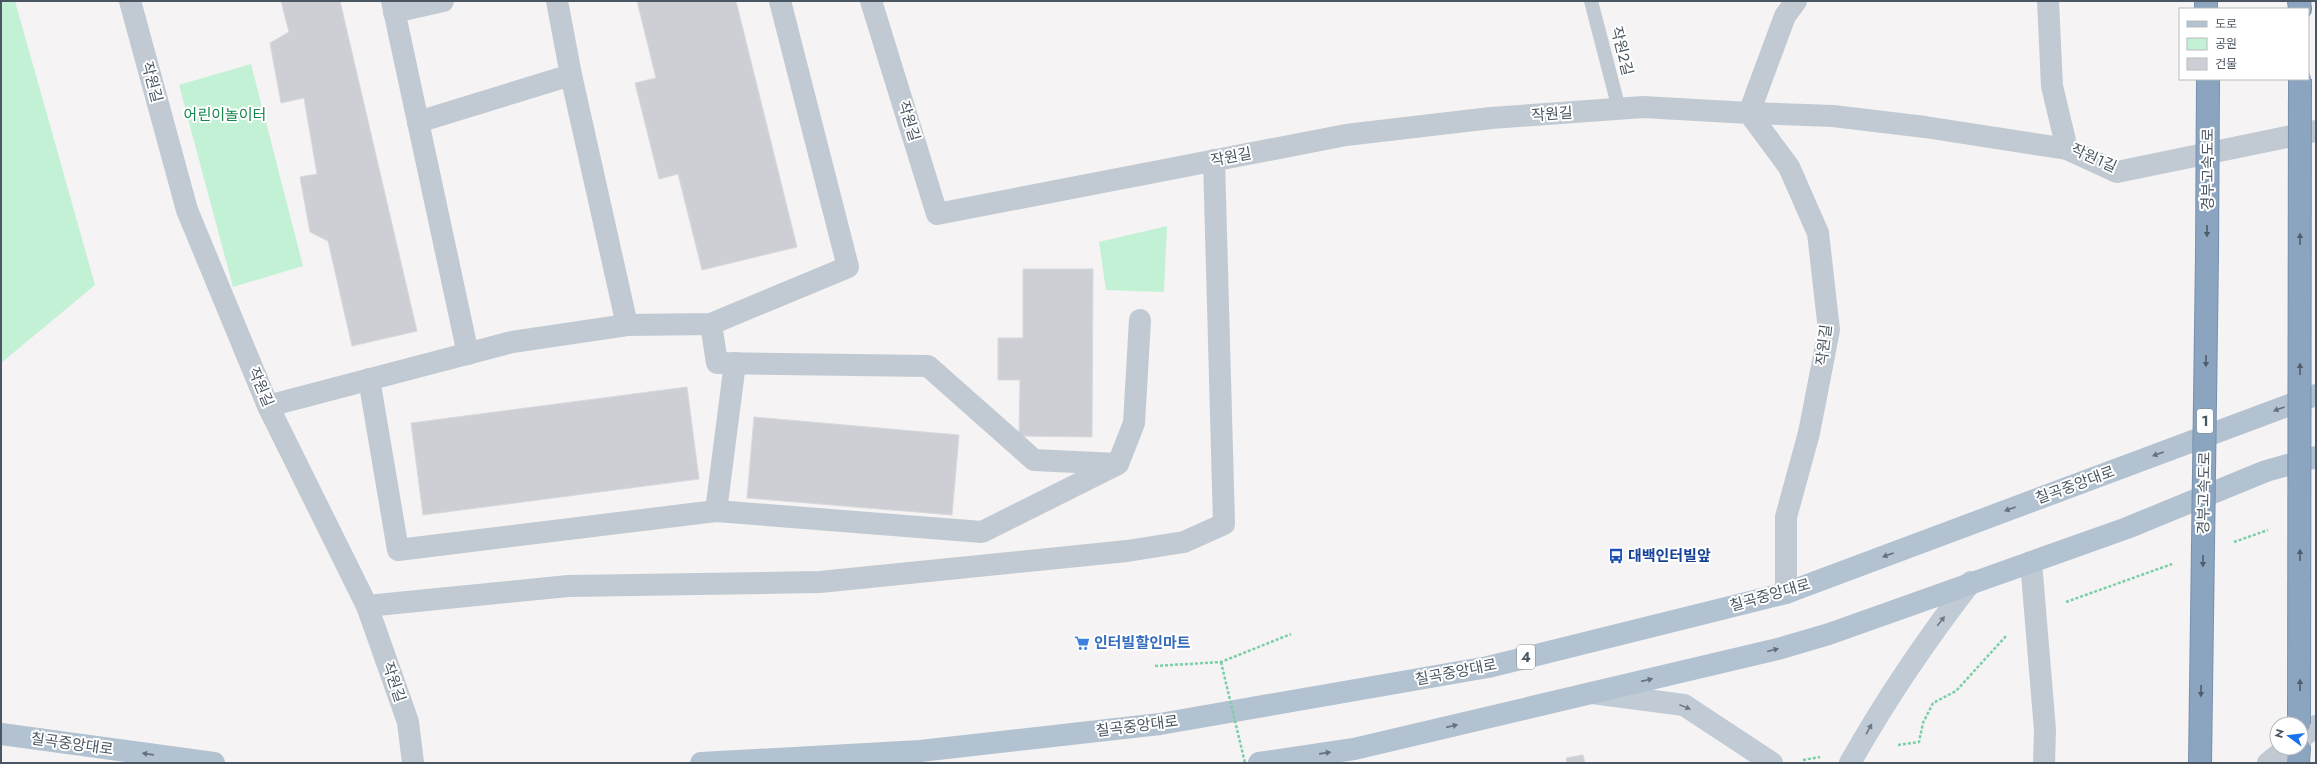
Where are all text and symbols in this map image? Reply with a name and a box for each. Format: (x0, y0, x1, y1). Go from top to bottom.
legend (2179, 8, 2309, 80)
text: 도로 (2215, 15, 2237, 33)
street label: 작원2길 (1605, 24, 1639, 78)
text: 공원 (2215, 35, 2237, 53)
text: 건물 (2215, 55, 2237, 73)
street label: 작원길 (136, 59, 168, 105)
street label: 작원길 (892, 98, 926, 144)
street label: 작원길 (1531, 102, 1573, 126)
park label: 어린이놀이터 (184, 104, 266, 126)
street label: 경부고속도로 (2197, 128, 2219, 210)
street label: 작원1길 (2068, 138, 2120, 178)
street label: 작원길 (1209, 142, 1253, 172)
one-way arrow (2204, 225, 2211, 237)
one-way arrow (2297, 232, 2303, 245)
street label: 작원길 (1811, 323, 1837, 367)
one-way arrow (2203, 355, 2209, 368)
one-way arrow (2297, 362, 2303, 375)
street label: 작원길 (243, 364, 279, 410)
one-way arrow (2273, 406, 2285, 412)
road number: 1 (2197, 409, 2213, 433)
street label: 경부고속도로 (2192, 451, 2216, 535)
one-way arrow (2151, 452, 2163, 458)
street label: 칠곡중앙대로 (2032, 461, 2118, 509)
one-way arrow (2003, 507, 2015, 513)
place label: 대백인터빌앞 (1628, 545, 1711, 567)
bus stop icon: 대백인터빌앞 (1607, 547, 1625, 565)
one-way arrow (2297, 548, 2303, 561)
one-way arrow (1881, 552, 1893, 558)
one-way arrow (2200, 555, 2206, 568)
street label: 칠곡중앙대로 (1727, 573, 1813, 617)
one-way arrow (1937, 615, 1945, 626)
place label: 인터빌할인마트 (1094, 632, 1191, 654)
supermarket icon: 인터빌할인마트 (1073, 634, 1091, 652)
road number: 4 (1517, 645, 1535, 669)
one-way arrow (1767, 647, 1779, 653)
street label: 칠곡중앙대로 (1413, 653, 1499, 691)
street label: 작원길 (377, 659, 411, 705)
one-way arrow (1641, 677, 1653, 683)
one-way arrow (2297, 678, 2303, 691)
one-way arrow (2198, 685, 2204, 698)
one-way arrow (1679, 705, 1691, 711)
street label: 칠곡중앙대로 (1095, 710, 1179, 742)
north arrow (2269, 716, 2309, 756)
one-way arrow (1446, 722, 1458, 728)
one-way arrow (1866, 723, 1872, 735)
street label: 칠곡중앙대로 (29, 727, 115, 761)
text: N (2270, 727, 2288, 740)
one-way arrow (1319, 750, 1331, 756)
one-way arrow (142, 751, 154, 757)

